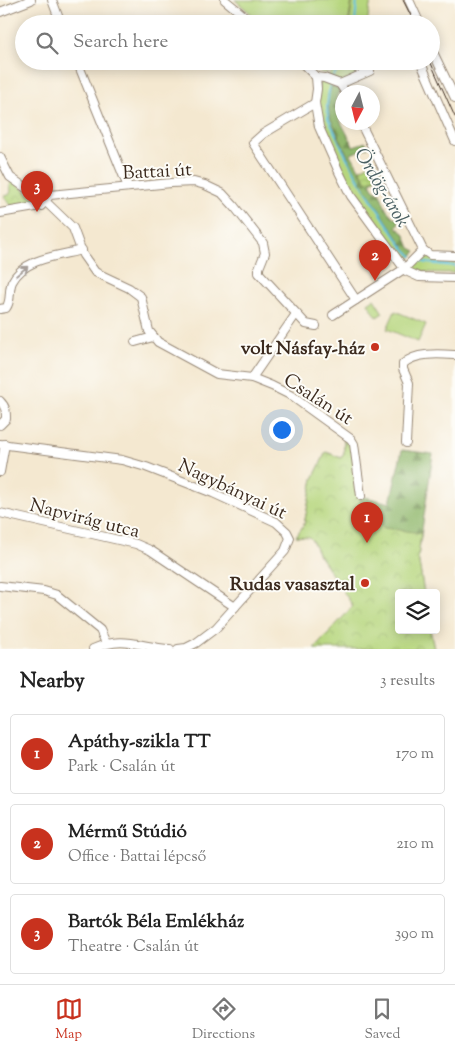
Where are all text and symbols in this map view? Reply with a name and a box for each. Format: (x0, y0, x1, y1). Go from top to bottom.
search box (15, 15, 440, 70)
icon: search (33, 29, 61, 57)
text: Search here (73, 29, 168, 56)
north arrow (335, 85, 380, 130)
water label: Ördög-árok (346, 142, 417, 234)
street label: Battai út (122, 157, 193, 188)
pin: 3 (21, 171, 53, 212)
pin: 2 (359, 240, 391, 281)
one-way arrow (15, 266, 29, 276)
place label: volt Násfay-ház (241, 336, 365, 363)
marker: volt Násfay-ház (369, 341, 381, 353)
street label: Csalán út (278, 368, 358, 433)
your location (269, 417, 295, 443)
street label: Nagybányai út (173, 453, 291, 527)
street label: Napvirág utca (26, 493, 143, 546)
pin: 1 (351, 502, 383, 543)
place label: Rudas vasasztal (230, 572, 356, 599)
marker: Rudas vasasztal (359, 577, 371, 589)
map controls (395, 589, 440, 634)
button: layers (395, 589, 440, 634)
text: Nearby (20, 667, 85, 697)
text: 3 results (380, 670, 435, 693)
text: Apáthy-szikla TT (68, 729, 211, 756)
text: 1 (34, 743, 40, 766)
text: 170 m (396, 743, 434, 766)
text: Park · Csalán út (68, 756, 175, 779)
text: Mérmű Stúdió (68, 819, 187, 846)
text: 2 (33, 833, 41, 856)
text: 210 m (396, 833, 434, 856)
text: Office · Battai lépcső (68, 846, 206, 869)
text: Bartók Béla Emlékház (68, 909, 244, 936)
text: 3 (34, 923, 40, 946)
text: 390 m (395, 923, 434, 946)
text: Theatre · Csalán út (68, 936, 199, 959)
tab: Map (55, 995, 83, 1045)
tab: Directions (192, 995, 255, 1045)
tab: Saved (364, 995, 400, 1045)

